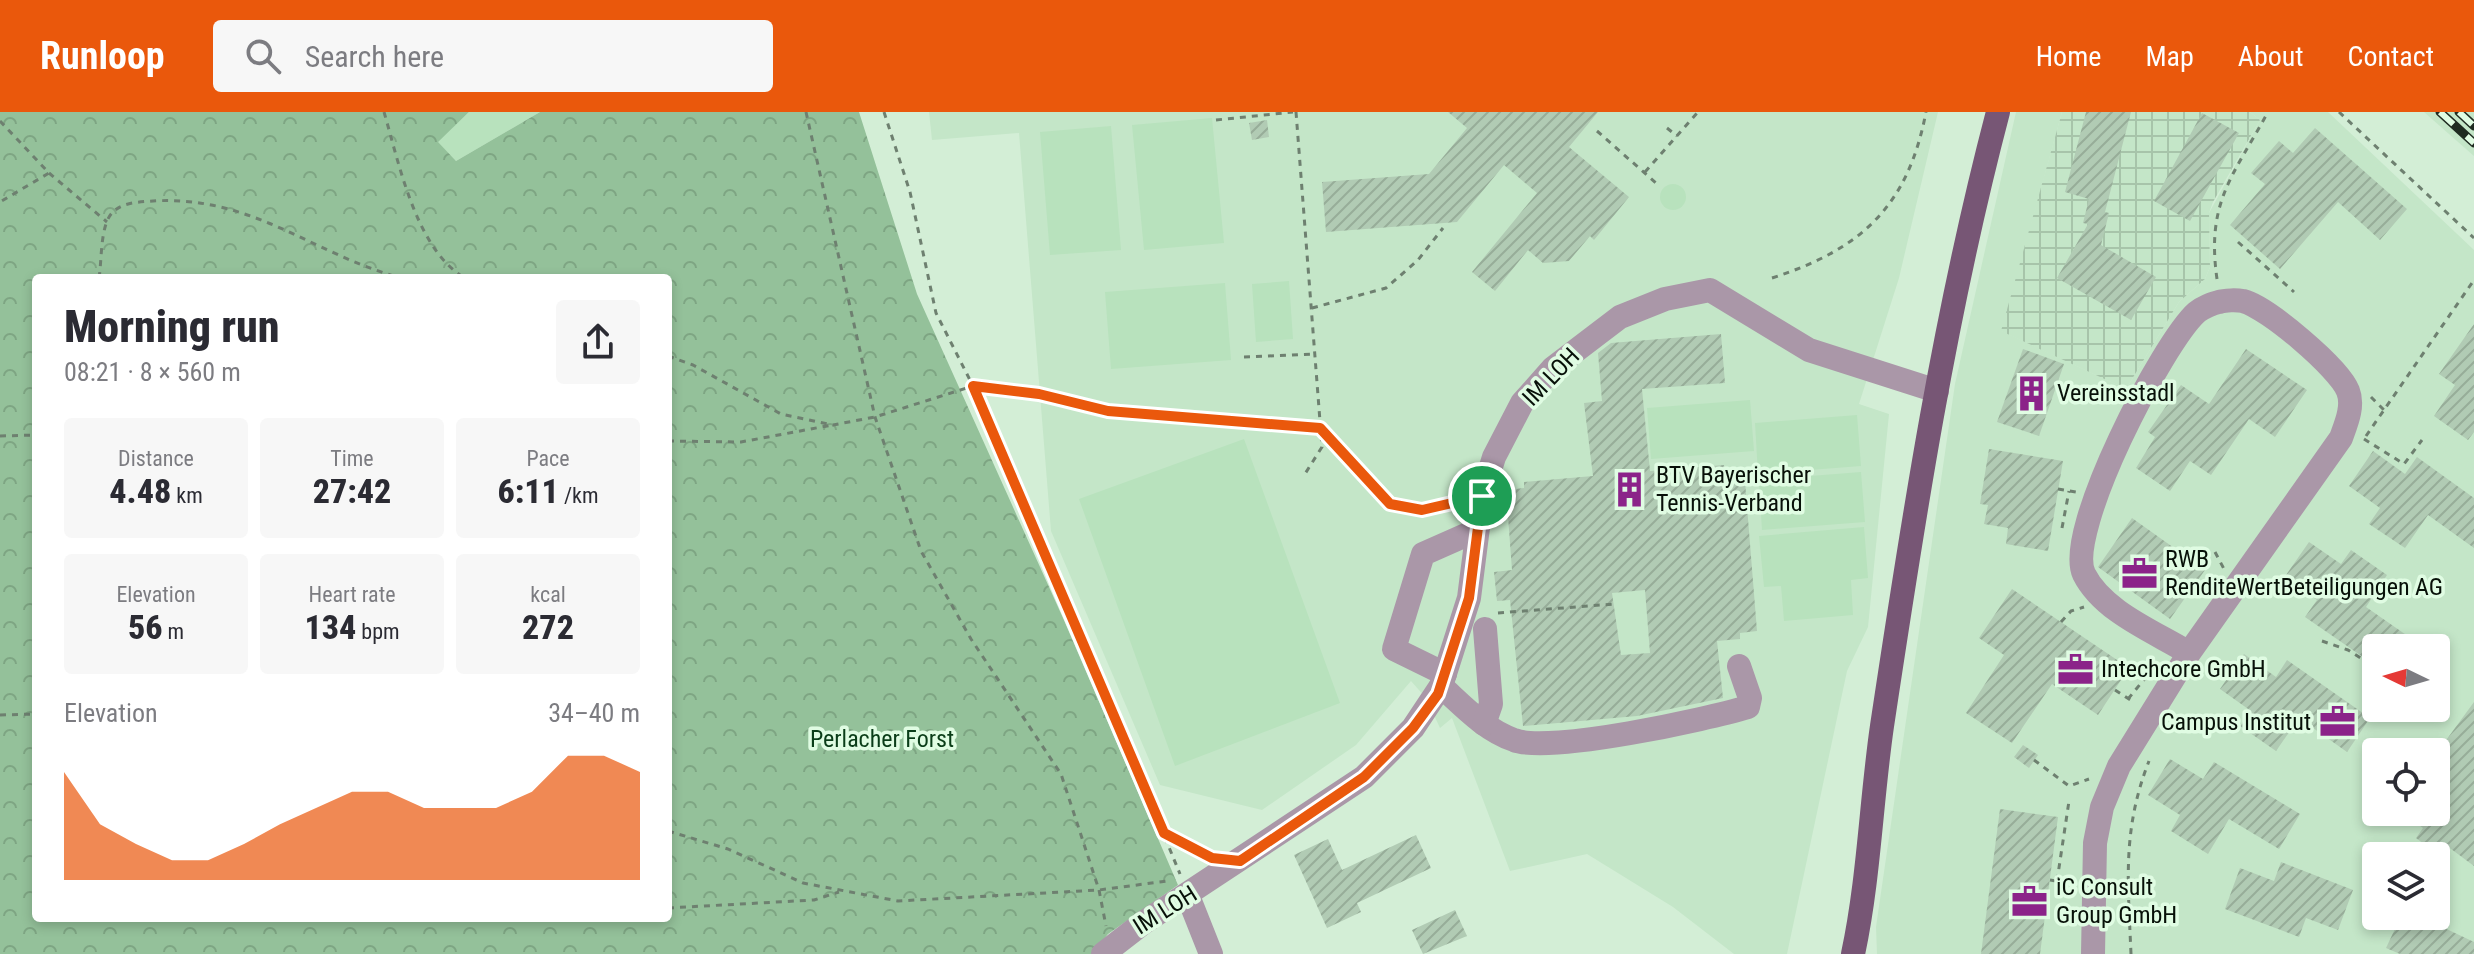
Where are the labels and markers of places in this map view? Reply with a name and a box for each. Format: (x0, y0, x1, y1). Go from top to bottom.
building icon: Vereinsstadl (2012, 374, 2050, 412)
place label: Vereinsstadl (2057, 379, 2175, 407)
place label: BTV Bayerischer Tennis-Verband (1656, 461, 1811, 517)
pin (1448, 462, 1516, 530)
building icon: BTV Bayerischer Tennis-Verband (1611, 470, 1649, 508)
place label: RWB RenditeWertBeteiligungen AG (2165, 545, 2443, 601)
office icon: RWB RenditeWertBeteiligungen AG (2120, 554, 2158, 592)
office icon: Intechcore GmbH (2056, 650, 2094, 688)
place label: Intechcore GmbH (2101, 655, 2266, 683)
office icon: Campus Institut (2318, 703, 2356, 741)
place label: Campus Institut (2161, 708, 2311, 736)
place label: iC Consult Group GmbH (2056, 873, 2177, 929)
office icon: iC Consult Group GmbH (2011, 882, 2049, 920)

